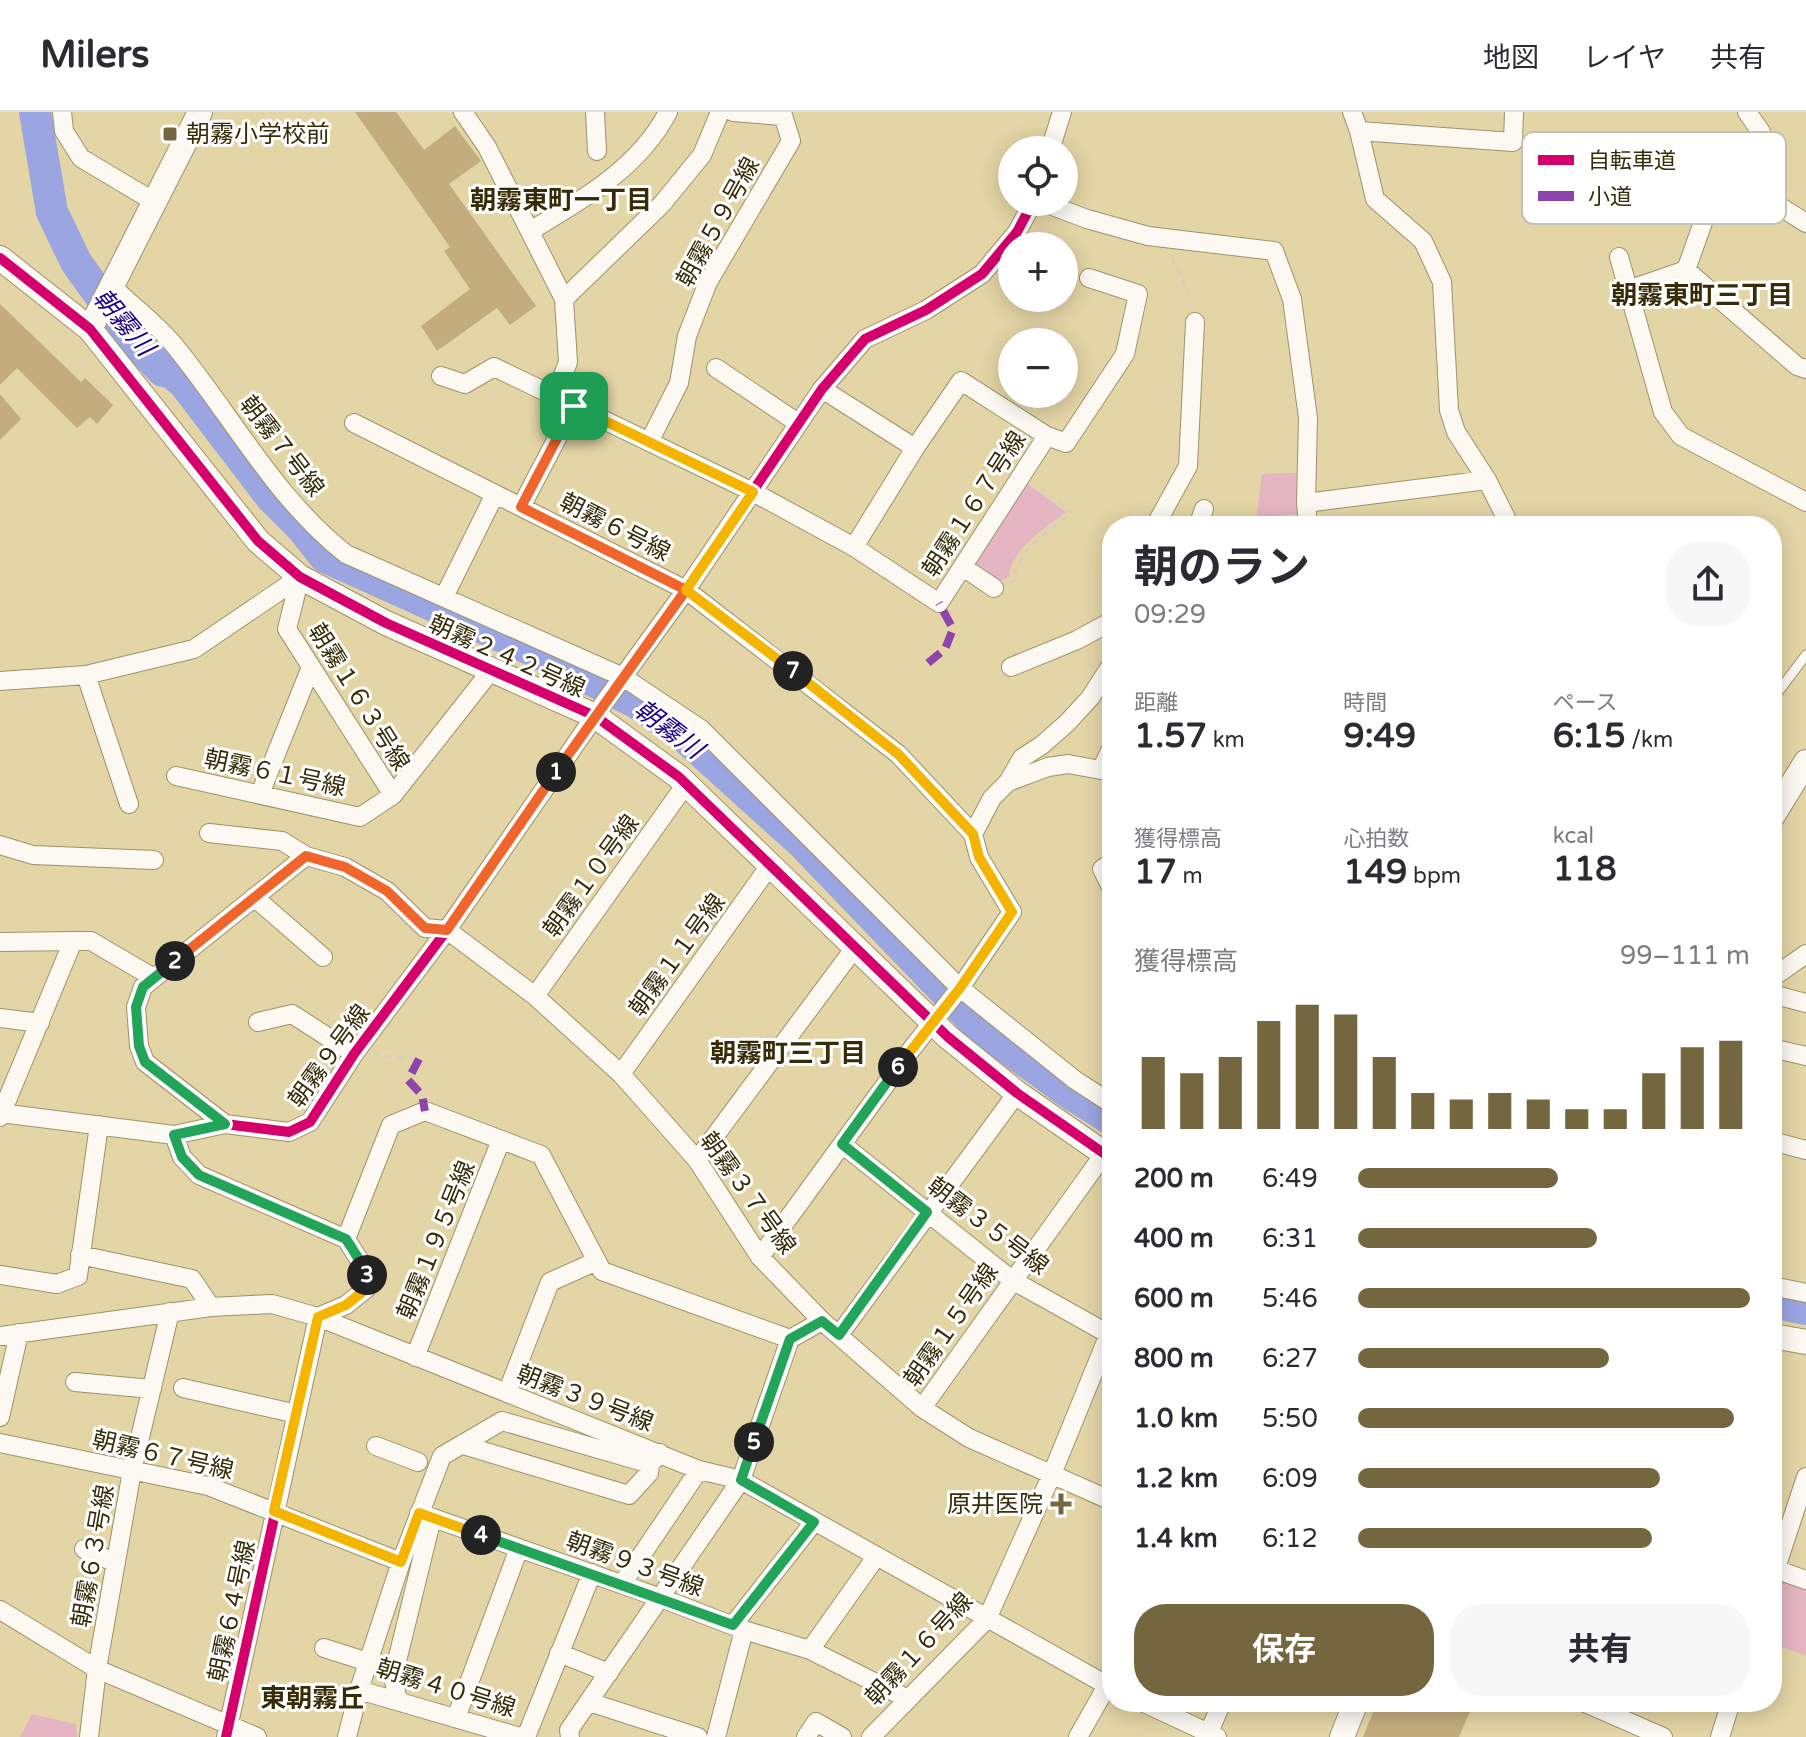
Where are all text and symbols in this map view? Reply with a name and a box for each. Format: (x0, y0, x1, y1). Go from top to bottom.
text: Milers (40, 32, 150, 78)
text: 地図 (1483, 41, 1539, 75)
text: レイヤ (1583, 41, 1666, 75)
text: 共有 (1710, 41, 1766, 75)
place label: 朝霧小学校前 (186, 120, 330, 149)
marker: 朝霧小学校前 (161, 125, 179, 143)
legend (1522, 132, 1786, 224)
map controls (998, 136, 1078, 408)
button: locate (998, 136, 1078, 216)
text: 自転車道 (1588, 148, 1676, 174)
street label: 朝霧５９号線 (671, 152, 766, 292)
text: 小道 (1588, 184, 1632, 210)
district label: 朝霧東町一丁目 (470, 185, 652, 216)
button: + (998, 232, 1078, 312)
district label: 朝霧東町三丁目 (1611, 280, 1793, 311)
water label: 朝霧川 (87, 282, 162, 364)
button: − (998, 328, 1078, 408)
pin (540, 372, 608, 440)
icon: arrive (552, 384, 596, 428)
street label: 朝霧７号線 (233, 390, 330, 503)
street label: 朝霧１６７号線 (917, 426, 1032, 583)
street label: 朝霧６号線 (555, 487, 675, 568)
text: 朝のラン (1134, 542, 1310, 595)
button: share (1666, 542, 1750, 626)
text: 09:29 (1134, 599, 1206, 630)
street label: 朝霧２４２号線 (424, 609, 589, 704)
street label: 朝霧１６３号線 (302, 618, 415, 776)
pin: 7 (773, 651, 813, 691)
text: 7 (786, 658, 800, 684)
text: 距離 (1134, 690, 1178, 716)
text: 時間 (1343, 690, 1387, 716)
text: ペース (1553, 690, 1618, 716)
water label: 朝霧川 (628, 694, 712, 767)
text: 1.57 (1134, 716, 1207, 757)
text: 9:49 (1343, 716, 1416, 757)
text: 6:15 (1553, 716, 1626, 757)
text: km (1207, 727, 1245, 753)
text: /km (1626, 727, 1673, 753)
street label: 朝霧６１号線 (201, 744, 348, 803)
pin: 1 (536, 752, 576, 792)
text: 1 (549, 759, 563, 785)
street label: 朝霧１０号線 (537, 810, 645, 943)
text: kcal (1553, 823, 1594, 849)
text: 獲得標高 (1134, 826, 1222, 852)
text: 心拍数 (1343, 826, 1409, 852)
text: 118 (1553, 849, 1617, 890)
text: 17 (1134, 852, 1177, 893)
text: 149 (1343, 852, 1407, 893)
text: m (1177, 863, 1203, 889)
text: bpm (1407, 863, 1461, 889)
street label: 朝霧１１号線 (623, 889, 731, 1022)
text: 99–111 m (1620, 940, 1750, 971)
pin: 2 (155, 941, 195, 981)
text: 獲得標高 (1134, 946, 1238, 977)
text: 2 (168, 948, 182, 974)
street label: 朝霧９号線 (282, 999, 376, 1113)
district label: 朝霧町三丁目 (710, 1038, 866, 1069)
pin: 6 (878, 1047, 918, 1087)
text: 6 (891, 1054, 905, 1080)
street label: 朝霧３７号線 (694, 1127, 802, 1260)
street label: 朝霧１９５号線 (392, 1157, 481, 1324)
text: 200 m (1134, 1163, 1214, 1194)
text: 6:49 (1262, 1163, 1318, 1194)
street label: 朝霧３５号線 (921, 1171, 1054, 1281)
text: 400 m (1134, 1223, 1214, 1254)
text: 6:31 (1262, 1223, 1318, 1254)
pin: 3 (347, 1255, 387, 1295)
street label: 朝霧１５号線 (898, 1258, 1005, 1393)
text: 3 (360, 1262, 374, 1288)
text: 600 m (1134, 1283, 1214, 1314)
text: 5:46 (1262, 1283, 1318, 1314)
text: 800 m (1134, 1343, 1214, 1374)
text: 6:27 (1262, 1343, 1318, 1374)
street label: 朝霧３９号線 (512, 1359, 657, 1438)
text: 1.0 km (1134, 1403, 1218, 1434)
text: 5:50 (1262, 1403, 1318, 1434)
pin: 5 (734, 1422, 774, 1462)
street label: 朝霧６７号線 (89, 1425, 236, 1486)
text: 5 (747, 1429, 761, 1455)
text: 1.2 km (1134, 1463, 1218, 1494)
text: 6:09 (1262, 1463, 1318, 1494)
street label: 朝霧６３号線 (67, 1483, 120, 1630)
place label: 原井医院 (947, 1490, 1043, 1519)
marker: 原井医院 (1050, 1493, 1072, 1515)
pin: 4 (461, 1515, 501, 1555)
text: 4 (474, 1522, 488, 1548)
text: 1.4 km (1134, 1523, 1218, 1554)
text: 6:12 (1262, 1523, 1318, 1554)
street label: 朝霧９３号線 (562, 1526, 707, 1603)
street label: 朝霧６４号線 (203, 1538, 262, 1685)
street label: 朝霧１６号線 (860, 1587, 979, 1712)
button: 保存 (1134, 1604, 1434, 1696)
button: 共有 (1450, 1604, 1750, 1696)
street label: 朝霧４０号線 (373, 1654, 519, 1723)
district label: 東朝霧丘 (260, 1683, 364, 1714)

